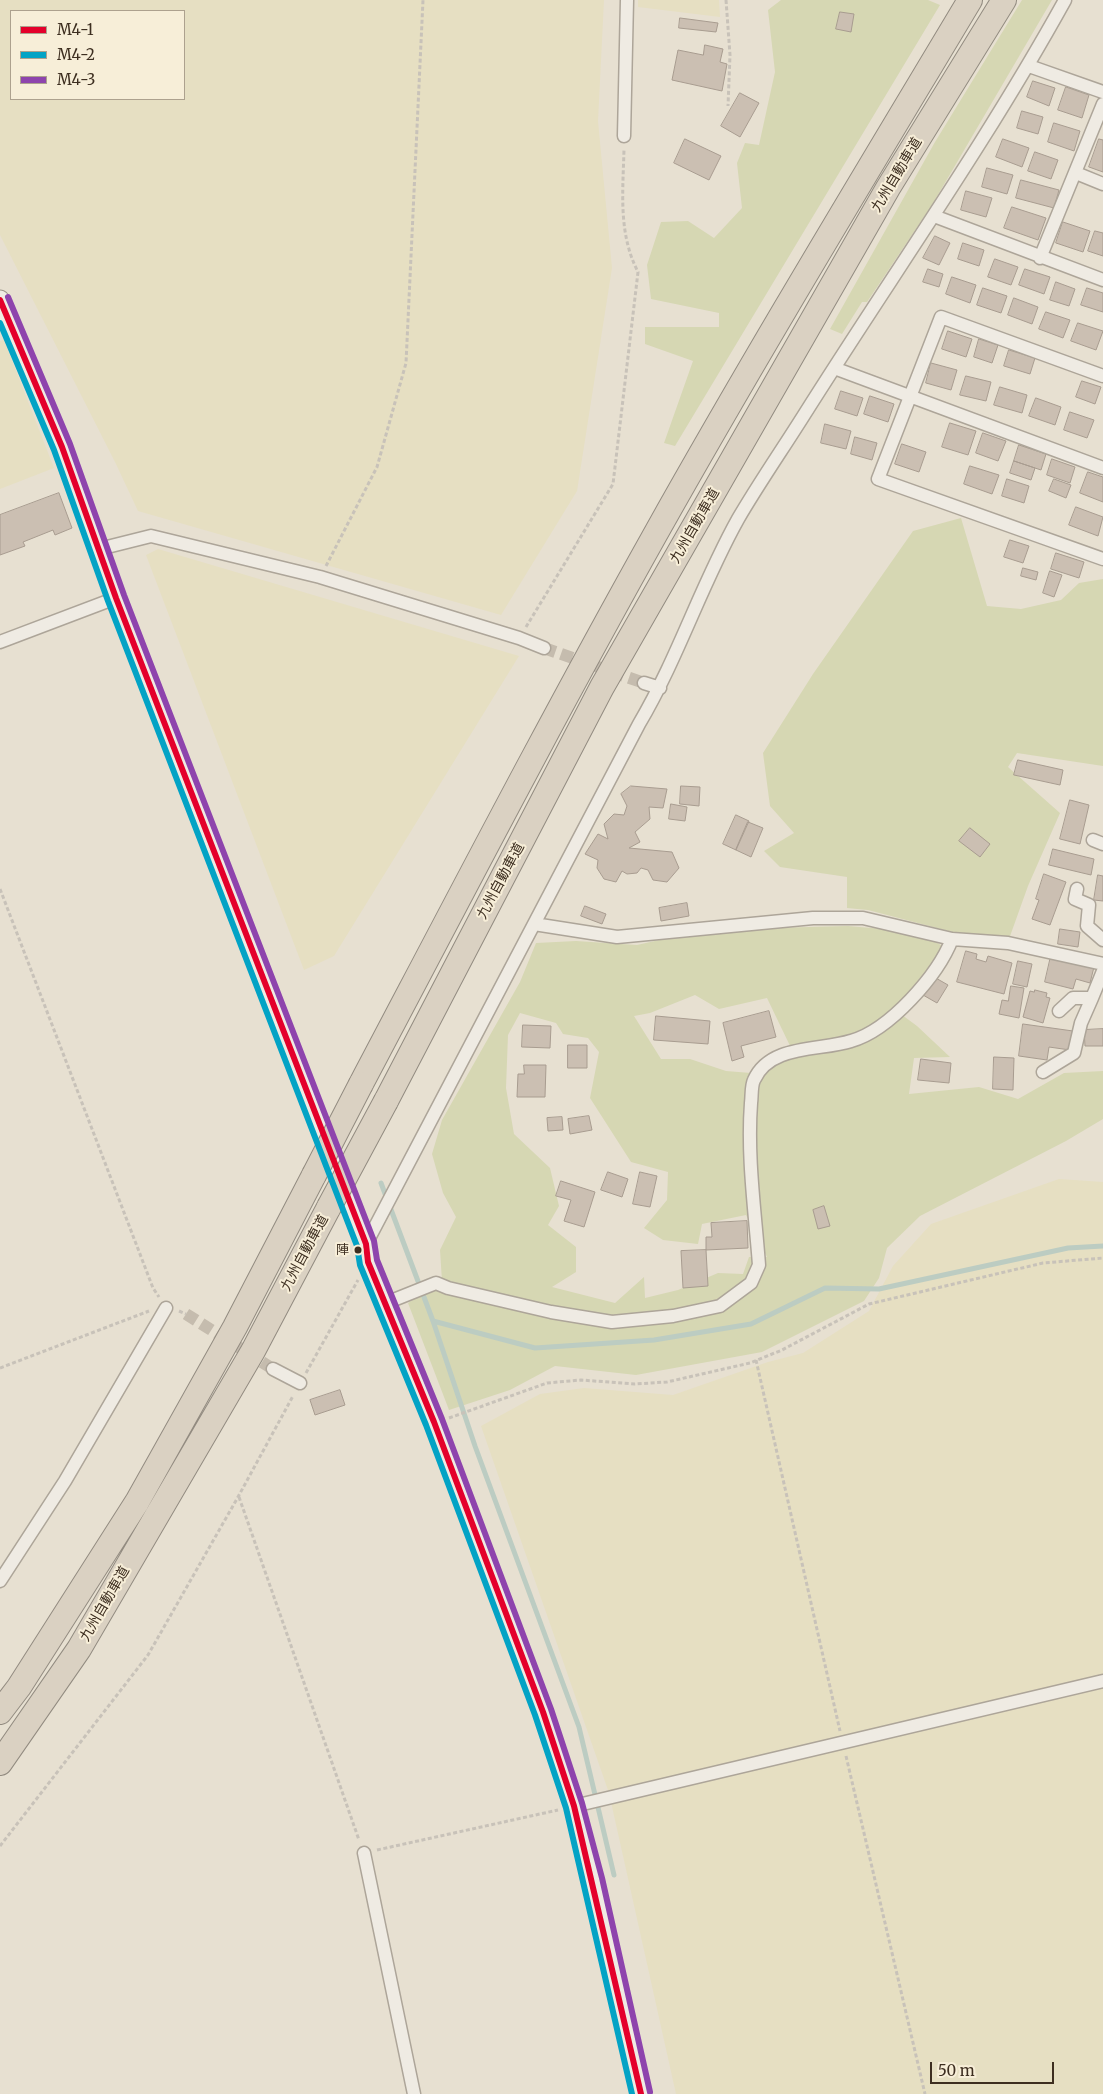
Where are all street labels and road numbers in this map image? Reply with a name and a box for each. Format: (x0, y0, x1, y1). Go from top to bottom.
street label: 九州自動車道 (868, 135, 926, 215)
street label: 九州自動車道 (667, 485, 723, 567)
street label: 九州自動車道 (474, 840, 528, 922)
street label: 九州自動車道 (278, 1212, 332, 1294)
street label: 九州自動車道 (77, 1563, 133, 1645)

